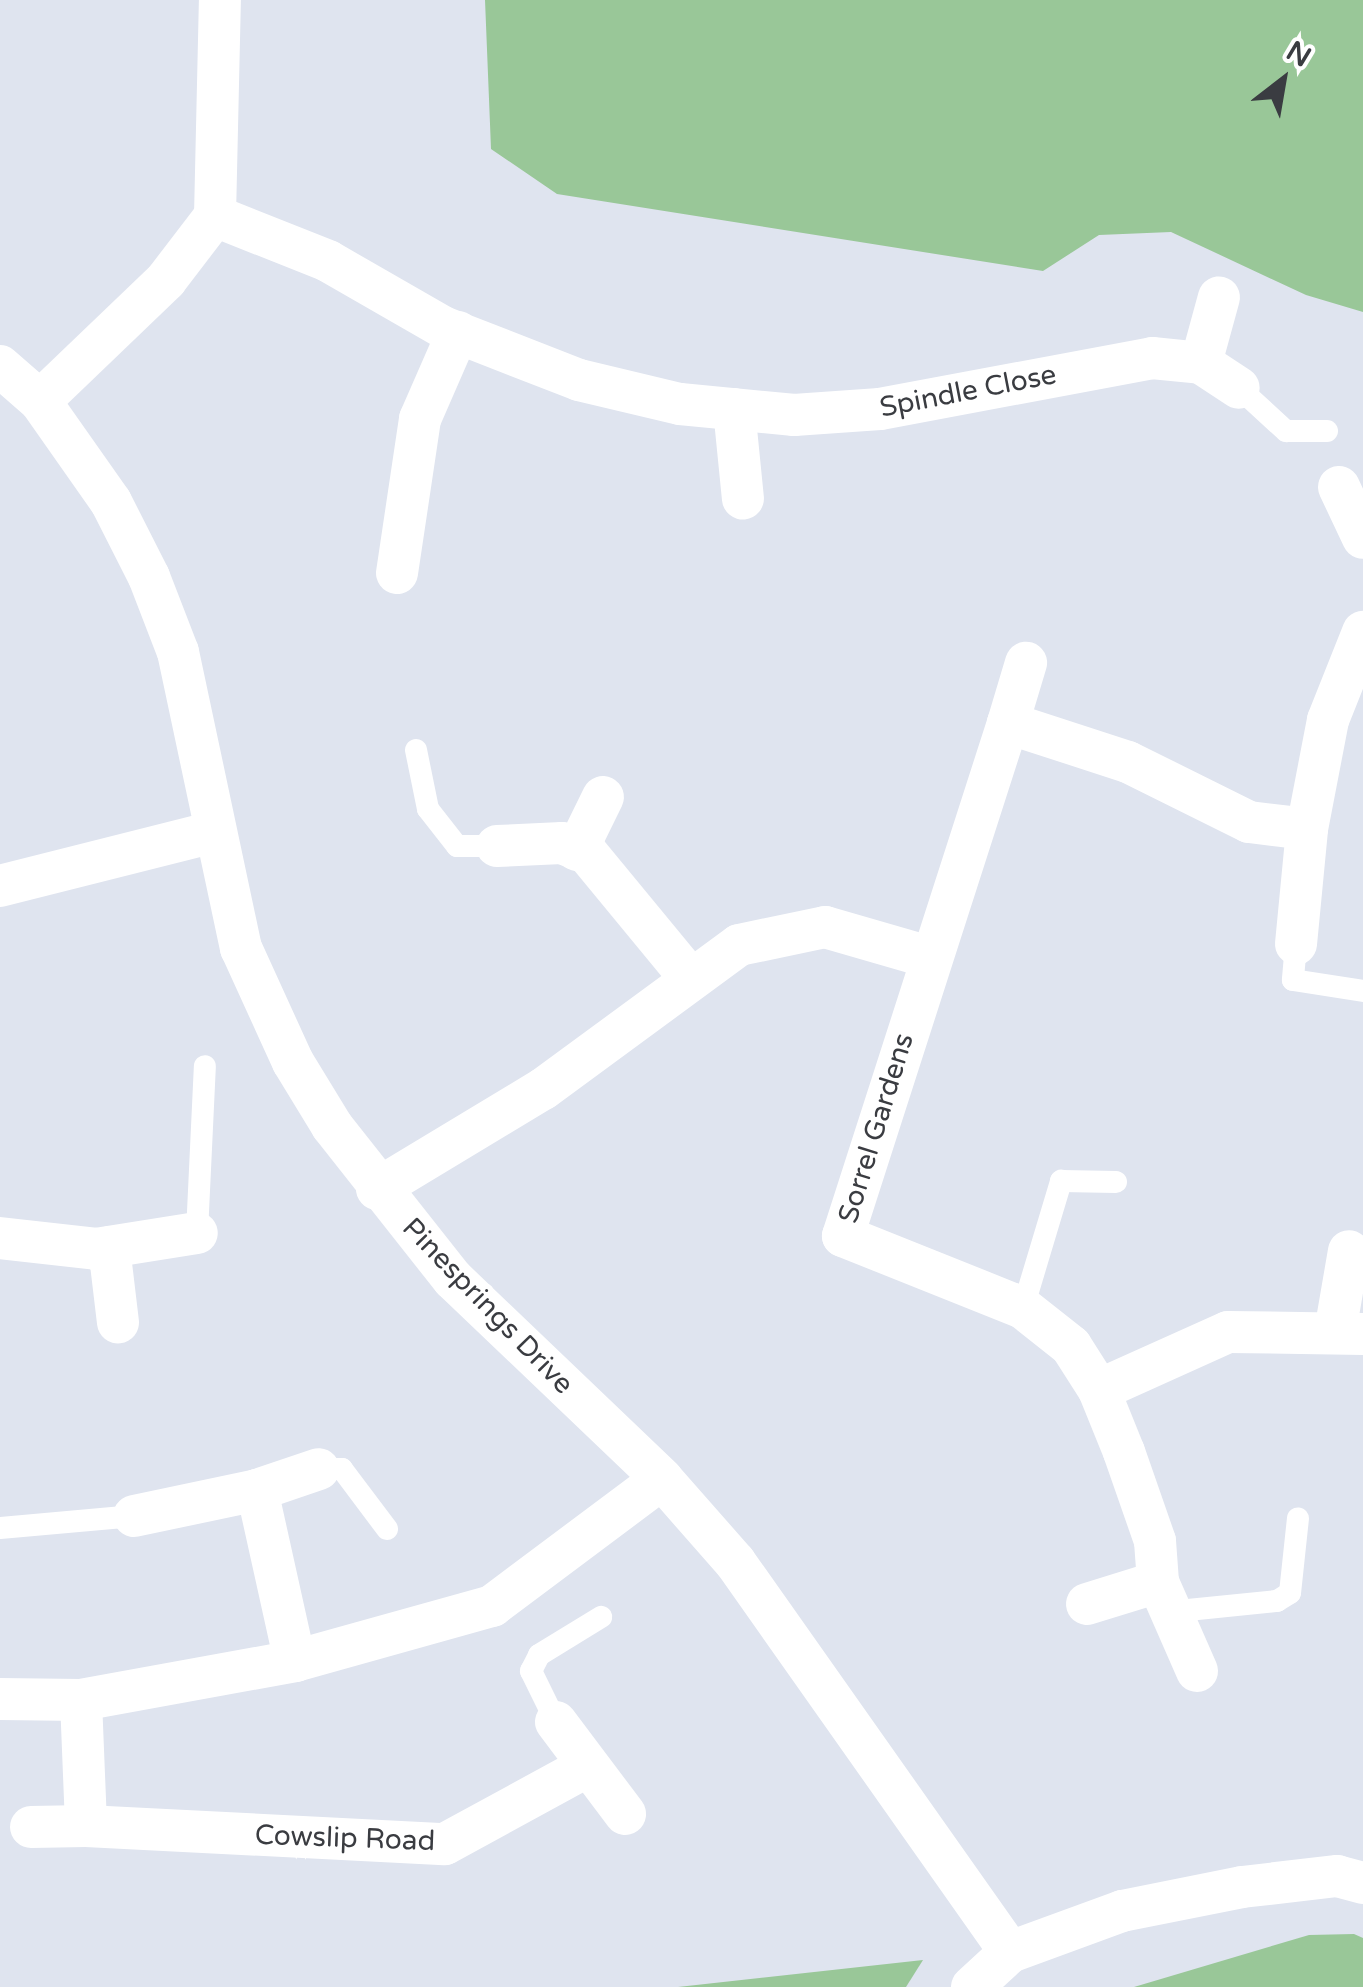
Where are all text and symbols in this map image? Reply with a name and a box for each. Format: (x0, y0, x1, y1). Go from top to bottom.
north arrow (1233, 30, 1333, 130)
text: N (1280, 34, 1317, 75)
street label: Spindle Close (877, 357, 1059, 425)
street label: Sorrel Gardens (831, 1029, 921, 1227)
street label: Pinesprings Drive (395, 1211, 581, 1401)
street label: Cowslip Road (254, 1818, 436, 1858)

